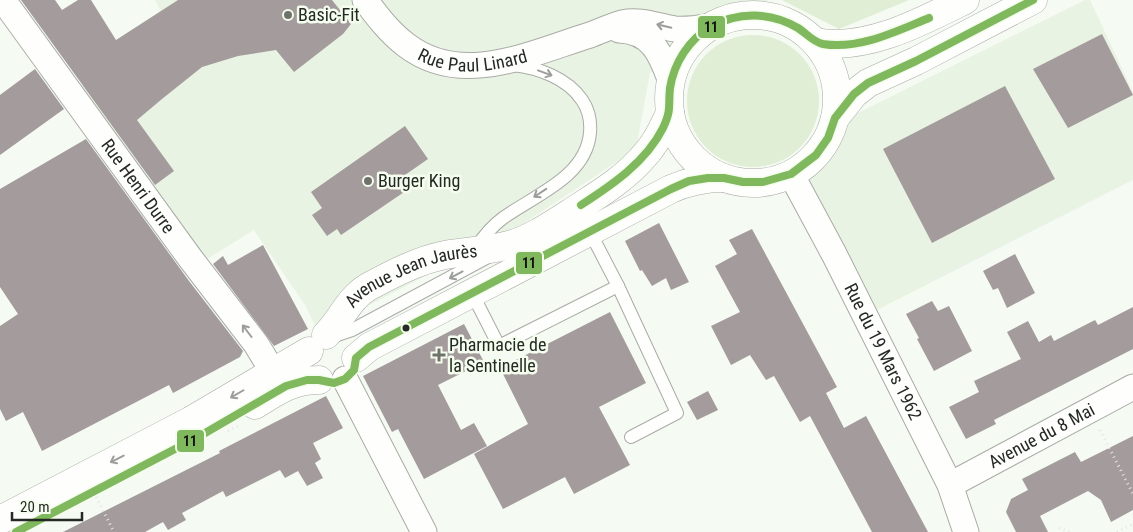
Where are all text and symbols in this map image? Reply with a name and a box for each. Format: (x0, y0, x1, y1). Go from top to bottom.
place label: Basic-Fit (298, 4, 360, 25)
marker: Basic-Fit (282, 9, 294, 21)
line badge: 11 (697, 15, 726, 39)
text: 11 (704, 19, 718, 35)
one-way arrow (657, 21, 673, 30)
street label: Rue Paul Linard (415, 44, 529, 76)
one-way arrow (537, 69, 552, 78)
street label: Rue Henri Durre (97, 135, 180, 237)
place label: Burger King (378, 170, 460, 191)
marker: Burger King (362, 175, 374, 187)
one-way arrow (534, 188, 548, 198)
street label: Avenue Jean Jaurès (340, 240, 478, 311)
line badge: 11 (515, 251, 543, 275)
text: 11 (522, 255, 536, 271)
one-way arrow (450, 270, 464, 280)
street label: Rue du 19 Mars 1962 (840, 280, 927, 423)
unlabelled marker (401, 323, 411, 333)
one-way arrow (241, 325, 252, 338)
place label: Pharmacie de la Sentinelle (449, 334, 546, 376)
marker: Pharmacie de la Sentinelle (433, 349, 445, 361)
one-way arrow (230, 390, 245, 400)
street label: Avenue du 8 Mai (985, 399, 1098, 472)
line badge: 11 (176, 429, 205, 453)
text: 11 (183, 433, 197, 449)
one-way arrow (110, 455, 125, 464)
scale bar (12, 490, 82, 522)
text: 20 m (20, 498, 50, 516)

